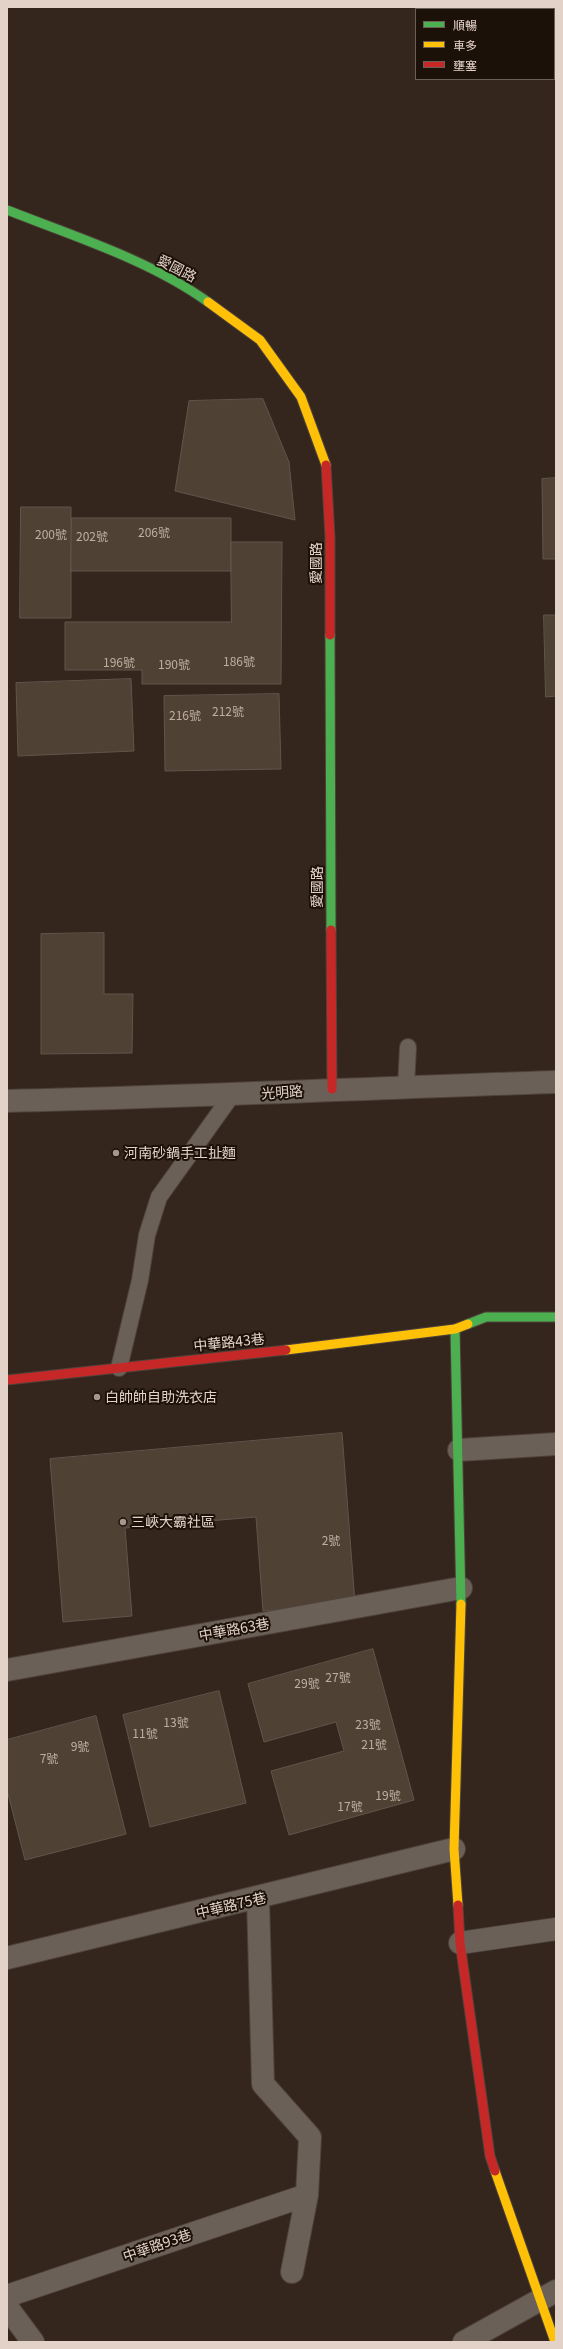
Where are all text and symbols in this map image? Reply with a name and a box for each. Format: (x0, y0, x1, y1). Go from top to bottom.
legend (415, 8, 555, 80)
text: 順暢 (453, 16, 477, 33)
text: 車多 (453, 36, 477, 53)
text: 壅塞 (453, 56, 477, 73)
street label: 愛國路 (154, 251, 200, 285)
house number: 206號 (138, 525, 170, 539)
house number: 200號 (35, 527, 67, 541)
house number: 202號 (76, 529, 108, 543)
street label: 愛國路 (308, 542, 324, 584)
house number: 186號 (223, 654, 255, 668)
house number: 196號 (103, 655, 135, 669)
house number: 190號 (158, 657, 190, 671)
house number: 212號 (212, 704, 244, 718)
house number: 216號 (169, 708, 201, 722)
street label: 愛國路 (309, 866, 325, 908)
street label: 光明路 (260, 1082, 304, 1102)
place label: 河南砂鍋手工扯麵 (124, 1145, 236, 1161)
marker: 河南砂鍋手工扯麵 (111, 1148, 121, 1158)
street label: 中華路43巷 (193, 1330, 265, 1354)
place label: 白帥帥自助洗衣店 (105, 1389, 217, 1405)
marker: 白帥帥自助洗衣店 (92, 1392, 102, 1402)
place label: 三峽大霸社區 (131, 1514, 215, 1530)
marker: 三峽大霸社區 (118, 1517, 128, 1527)
house number: 2號 (322, 1533, 340, 1547)
street label: 中華路63巷 (197, 1615, 271, 1643)
house number: 27號 (325, 1670, 351, 1684)
house number: 29號 (294, 1676, 320, 1690)
house number: 13號 (163, 1715, 189, 1729)
house number: 23號 (355, 1717, 381, 1731)
house number: 11號 (132, 1726, 158, 1740)
house number: 21號 (361, 1737, 387, 1751)
house number: 9號 (71, 1739, 89, 1753)
house number: 7號 (40, 1751, 58, 1765)
house number: 19號 (375, 1788, 401, 1802)
house number: 17號 (337, 1799, 363, 1813)
street label: 中華路75巷 (194, 1889, 268, 1921)
street label: 中華路93巷 (120, 2225, 194, 2265)

